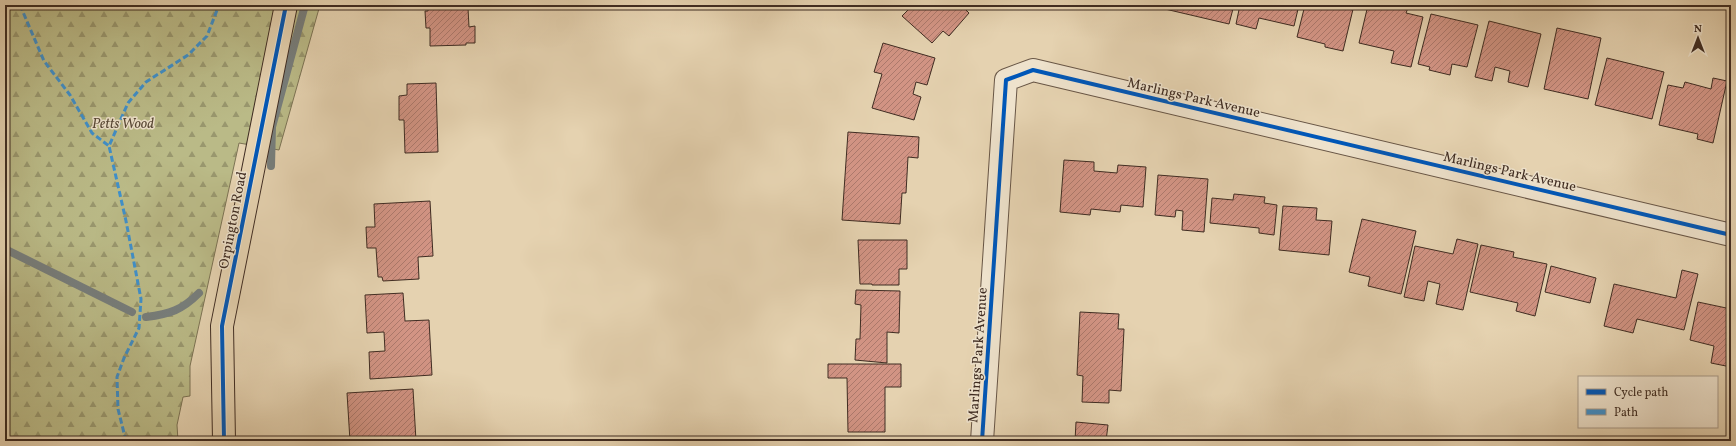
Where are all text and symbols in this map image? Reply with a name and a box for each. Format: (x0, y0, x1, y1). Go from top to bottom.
north arrow (1678, 18, 1718, 58)
text: N (1694, 22, 1702, 37)
street label: Marlings Park Avenue (1125, 74, 1262, 123)
park label: Petts Wood (92, 115, 154, 134)
street label: Marlings Park Avenue (1441, 148, 1578, 197)
street label: Orpington Road (215, 170, 252, 271)
street label: Marlings Park Avenue (964, 286, 993, 423)
legend (1578, 376, 1718, 428)
text: Cycle path (1614, 385, 1669, 401)
text: Path (1614, 405, 1638, 421)

